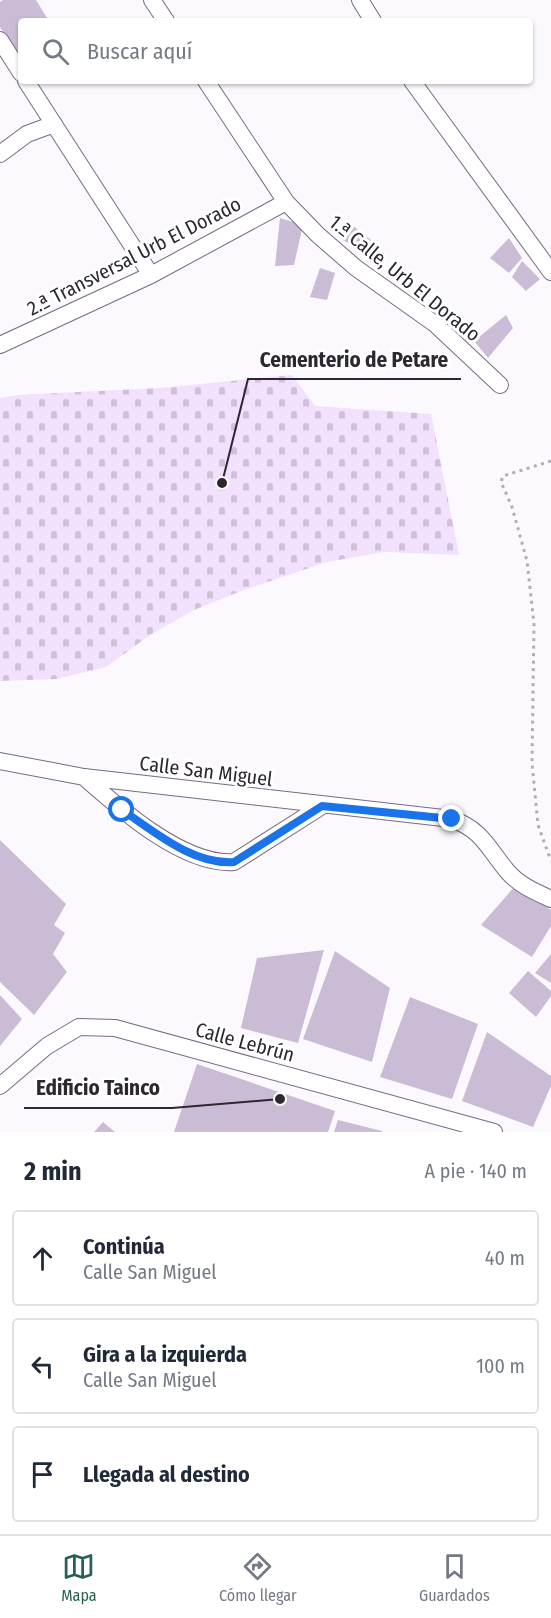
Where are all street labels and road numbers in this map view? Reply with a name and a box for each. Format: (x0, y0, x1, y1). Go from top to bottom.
street label: 2.ª Transversal Urb El Dorado (23, 192, 245, 320)
street label: 1.ª Calle, Urb El Dorado (325, 210, 485, 346)
street label: Calle San Miguel (138, 751, 274, 791)
street label: Calle Lebrún (193, 1017, 297, 1067)

